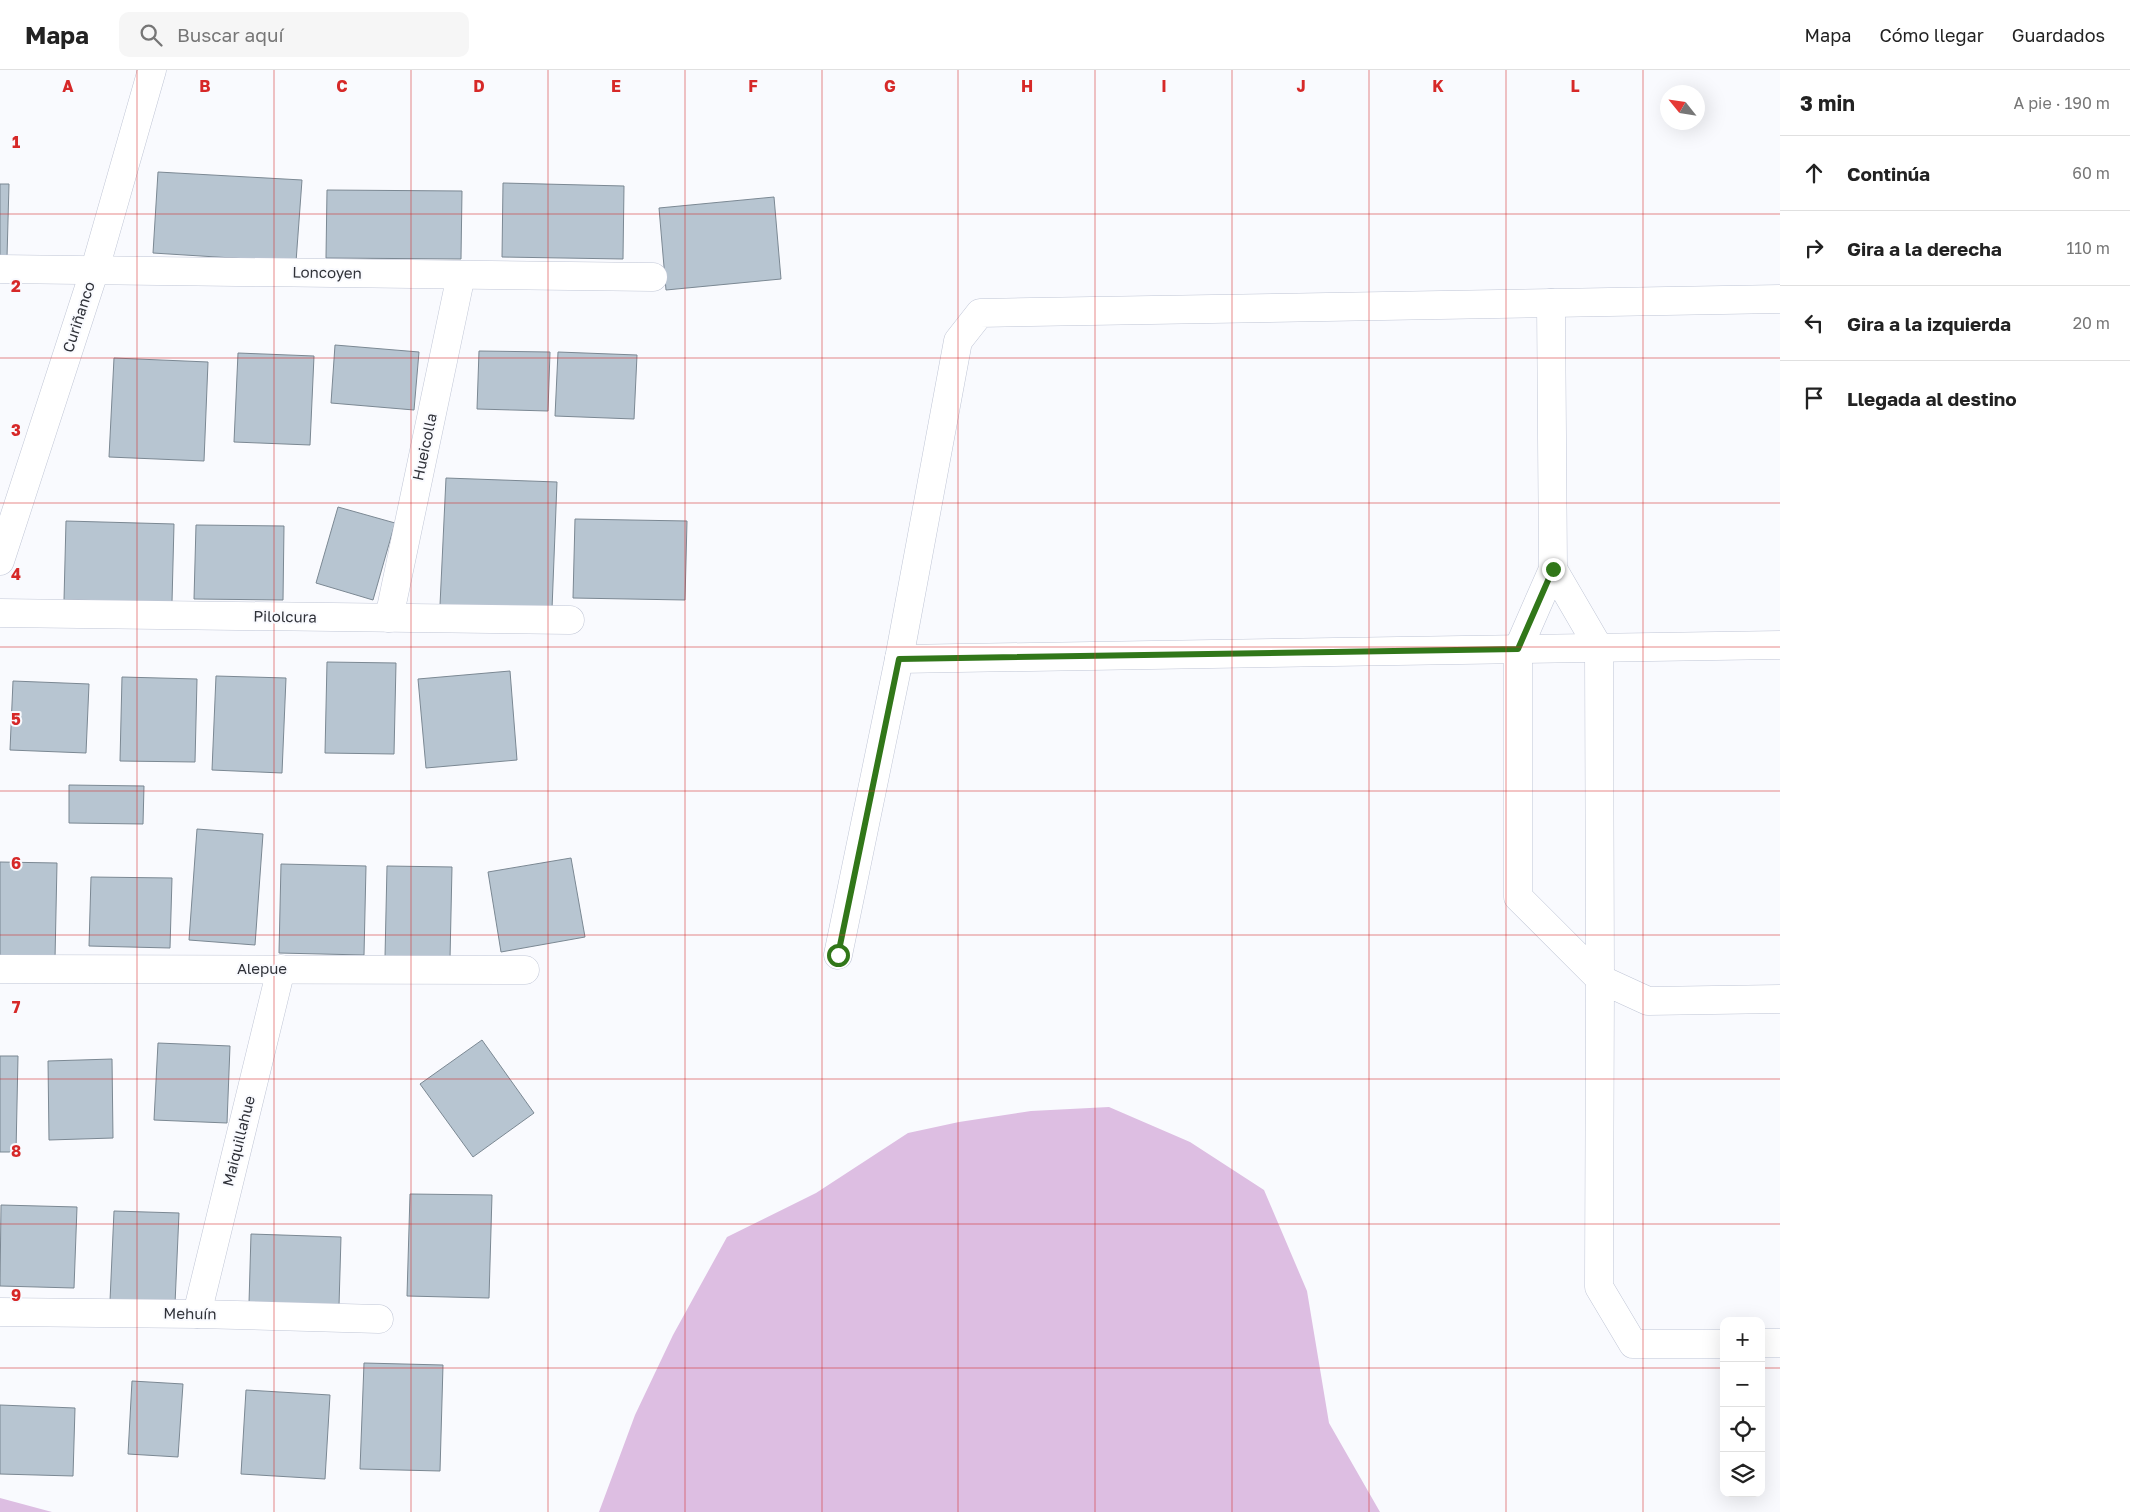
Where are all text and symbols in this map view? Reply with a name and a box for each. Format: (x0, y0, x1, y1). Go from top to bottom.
search box (119, 12, 469, 57)
text: Mapa (25, 20, 89, 49)
icon: search (137, 21, 165, 49)
text: Buscar aquí (177, 23, 284, 46)
text: Mapa (1805, 24, 1851, 46)
text: Cómo llegar (1879, 24, 1984, 46)
text: Guardados (2012, 24, 2105, 46)
text: A (62, 76, 74, 96)
text: B (199, 76, 211, 96)
text: C (336, 76, 348, 96)
text: D (473, 76, 485, 96)
text: E (611, 76, 621, 96)
text: F (748, 76, 758, 96)
text: G (884, 76, 896, 96)
text: H (1021, 76, 1033, 96)
text: I (1161, 76, 1167, 96)
text: J (1296, 76, 1306, 96)
text: K (1432, 76, 1444, 96)
text: L (1570, 76, 1580, 96)
north arrow (1660, 85, 1705, 130)
text: 3 min (1800, 90, 1855, 116)
text: A pie · 190 m (2014, 93, 2110, 113)
text: 1 (12, 132, 20, 152)
icon: ahead (1800, 159, 1828, 187)
text: Continúa (1847, 162, 1930, 185)
text: 60 m (2072, 163, 2110, 183)
icon: right (1800, 234, 1828, 262)
text: Gira a la derecha (1847, 237, 2002, 260)
text: 110 m (2066, 238, 2110, 258)
street label: Loncoyen (292, 262, 362, 282)
text: 2 (11, 276, 21, 296)
street label: Curiñanco (58, 279, 98, 354)
icon: left (1800, 309, 1828, 337)
text: Gira a la izquierda (1847, 312, 2011, 335)
text: 20 m (2073, 313, 2110, 333)
icon: arrive (1800, 384, 1828, 412)
text: Llegada al destino (1847, 387, 2017, 410)
street label: Hueicolla (408, 411, 440, 482)
text: 3 (11, 420, 21, 440)
route end (1542, 558, 1565, 581)
text: 4 (11, 564, 21, 584)
street label: Pilolcura (253, 606, 317, 626)
text: 5 (11, 709, 21, 729)
text: 6 (11, 853, 21, 873)
route start (827, 944, 850, 967)
street label: Alepue (237, 959, 287, 977)
text: 7 (12, 997, 21, 1017)
street label: Maiquillahue (218, 1093, 258, 1188)
text: 8 (11, 1141, 21, 1161)
text: 9 (11, 1285, 21, 1305)
street label: Mehuín (163, 1304, 217, 1322)
map controls (1720, 1317, 1765, 1497)
button: + (1720, 1317, 1765, 1362)
button: − (1720, 1362, 1765, 1407)
button: locate (1720, 1407, 1765, 1452)
button: layers (1720, 1452, 1765, 1497)

